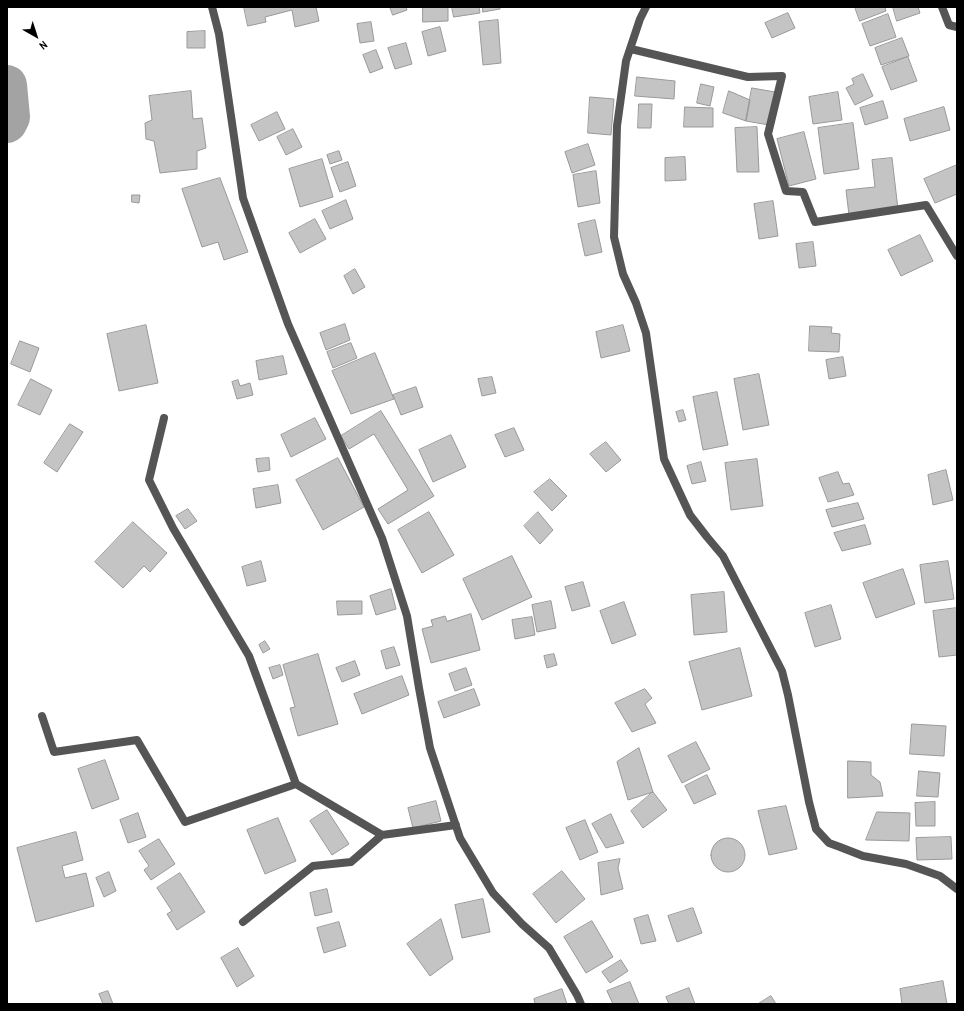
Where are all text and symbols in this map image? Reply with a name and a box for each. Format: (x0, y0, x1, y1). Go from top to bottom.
north arrow (16, 16, 56, 56)
text: N (37, 38, 50, 53)

